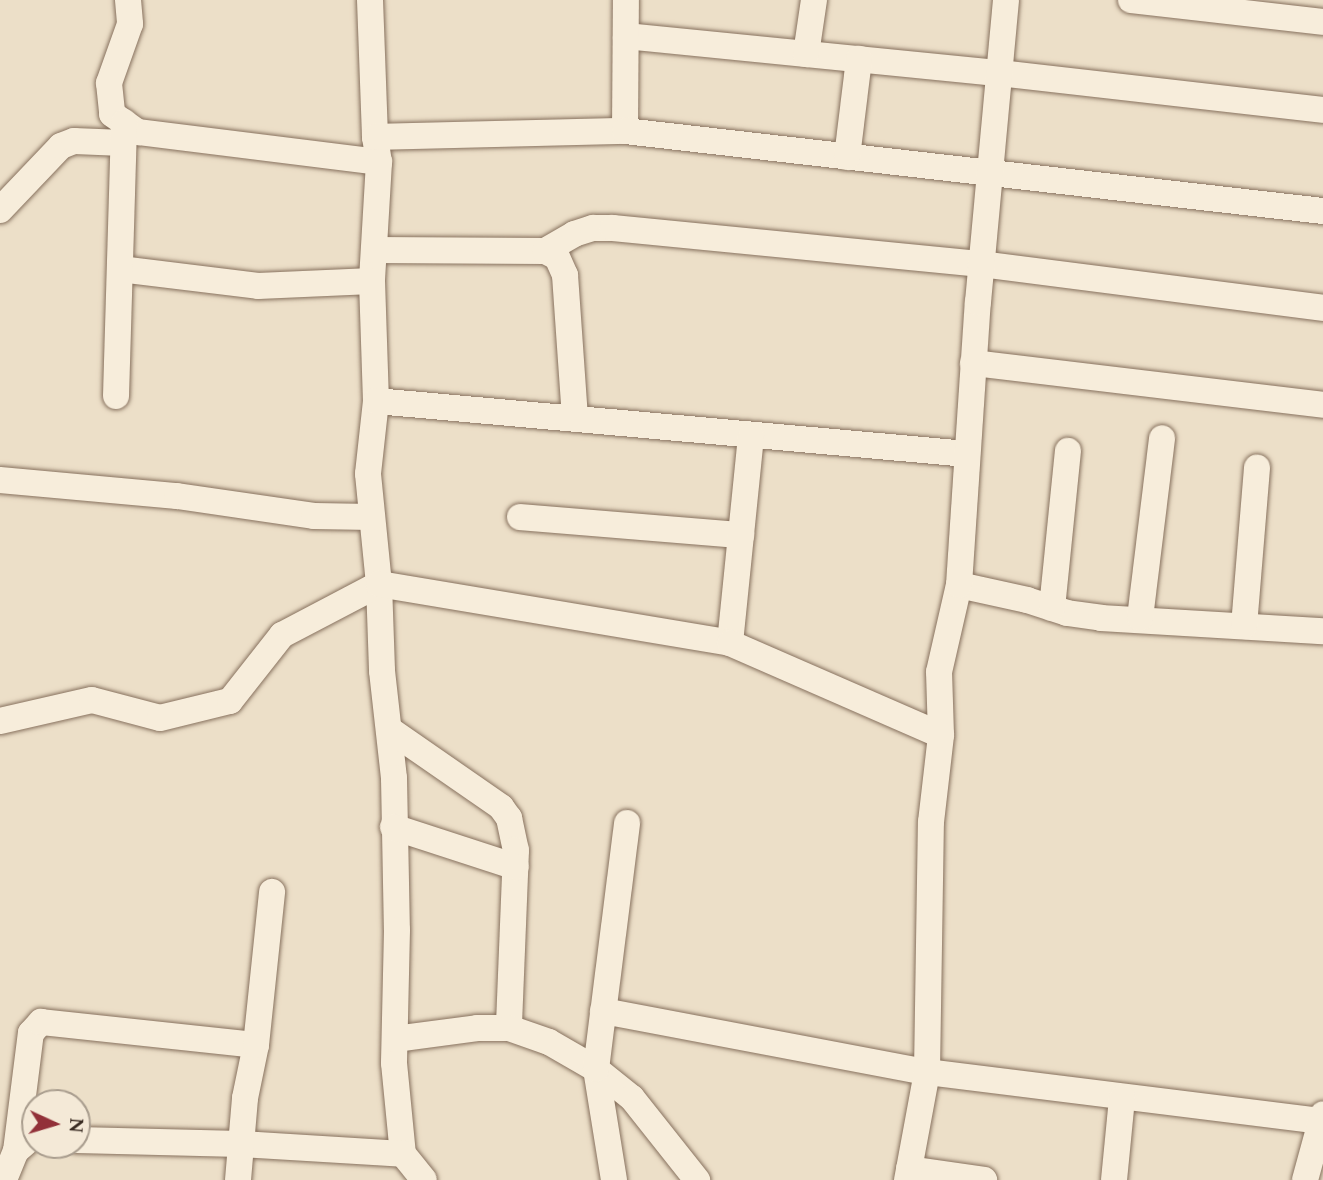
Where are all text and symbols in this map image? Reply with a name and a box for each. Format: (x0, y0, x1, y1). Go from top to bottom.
north arrow (21, 1089, 91, 1159)
text: N (60, 1117, 90, 1134)

